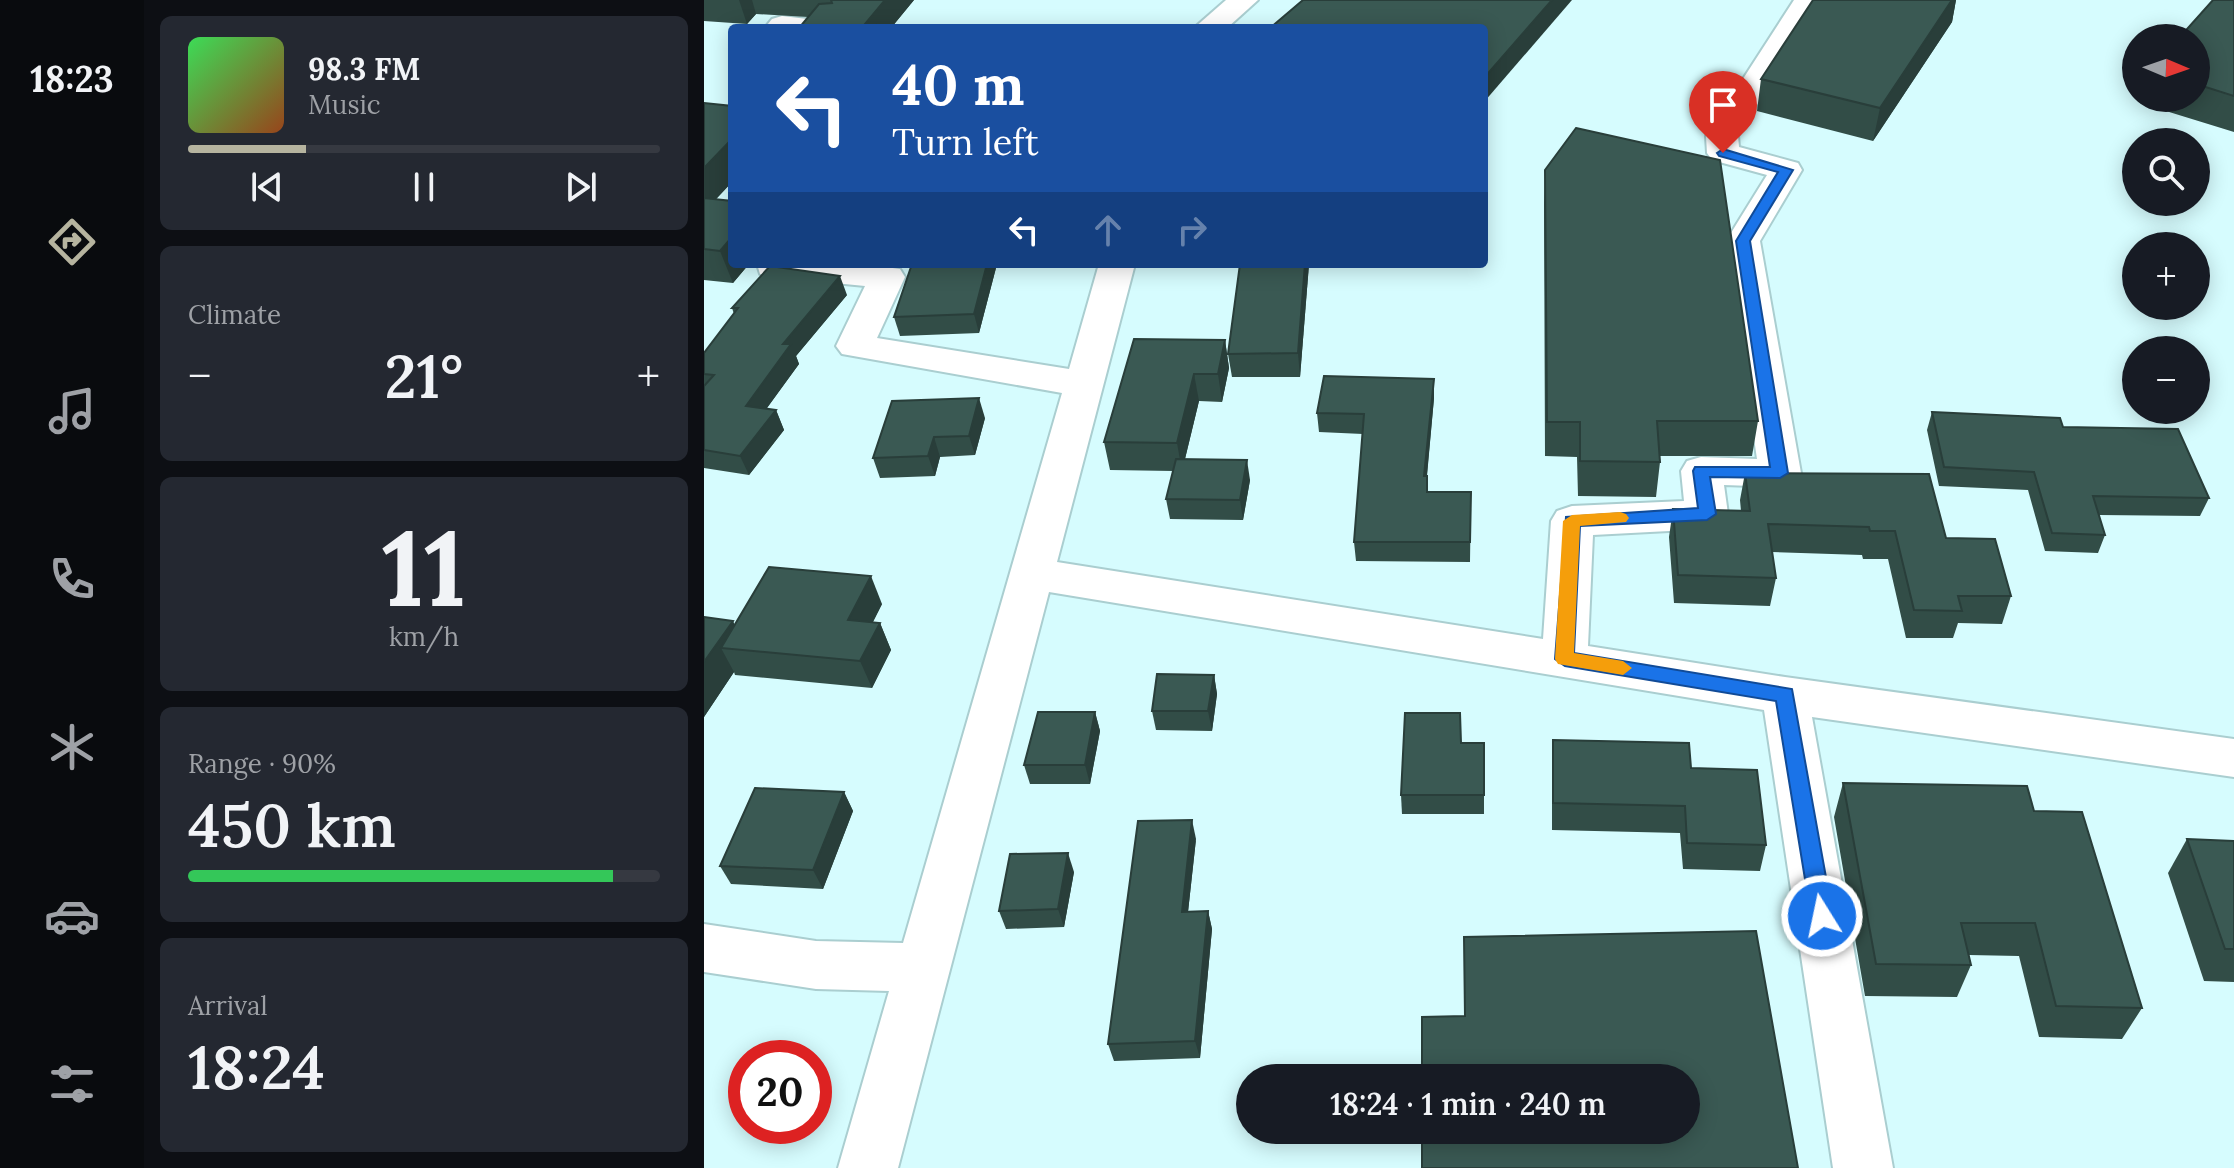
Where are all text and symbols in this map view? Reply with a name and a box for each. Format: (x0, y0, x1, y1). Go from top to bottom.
north arrow (2122, 24, 2210, 112)
map controls (2122, 24, 2210, 424)
text: 40 m (892, 49, 1025, 120)
text: 98.3 FM (308, 50, 420, 88)
text: 18:23 (30, 56, 114, 102)
icon: left (760, 56, 864, 160)
pin (1689, 71, 1757, 153)
icon: arrive (1701, 83, 1745, 127)
text: Music (308, 88, 381, 121)
text: Turn left (892, 119, 1039, 165)
button: search (2122, 128, 2210, 216)
icon: previous (245, 165, 289, 209)
icon: pause (402, 165, 446, 209)
icon: next (559, 165, 603, 209)
icon: left (1002, 208, 1046, 252)
icon: ahead (1086, 208, 1130, 252)
icon: right (1170, 208, 1214, 252)
icon: directions (44, 214, 100, 270)
button: + (2122, 232, 2210, 320)
text: Climate (188, 298, 281, 331)
button: − (2122, 336, 2210, 424)
text: 21° (385, 338, 463, 414)
text: − (188, 348, 211, 404)
text: + (637, 348, 660, 404)
icon: music (44, 383, 100, 439)
text: 11 (382, 501, 466, 634)
icon: phone (44, 551, 100, 607)
text: km/h (389, 620, 459, 653)
icon: climate (44, 719, 100, 775)
text: Range · 90% (188, 747, 336, 780)
text: 450 km (188, 787, 396, 863)
position arrow (1780, 874, 1864, 958)
icon: car (44, 888, 100, 944)
text: Arrival (188, 989, 267, 1022)
text: 18:24 (188, 1029, 325, 1105)
speed limit sign: 20 (728, 1040, 832, 1144)
icon: filters (44, 1056, 100, 1112)
text: 18:24 · 1 min · 240 m (1330, 1085, 1606, 1123)

